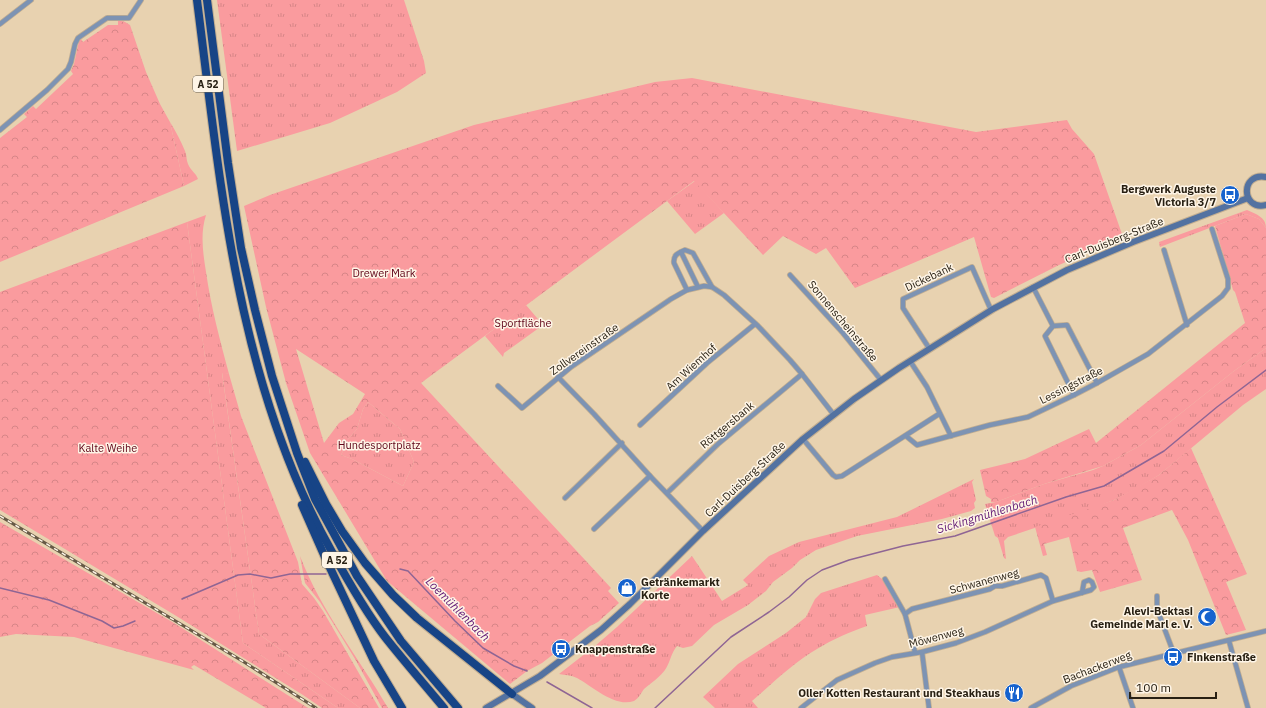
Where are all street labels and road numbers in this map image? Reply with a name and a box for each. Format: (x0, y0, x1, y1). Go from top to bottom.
road number: A 52 (193, 76, 223, 92)
street label: Carl-Duisberg-Straße (1063, 214, 1165, 266)
street label: Dickebank (903, 260, 956, 294)
street label: Sonnenscheinstraße (805, 278, 881, 364)
street label: Zollvereinstraße (547, 320, 621, 378)
street label: Am Wiemhof (663, 340, 720, 393)
street label: Lessingstraße (1037, 363, 1105, 407)
street label: Röttgersbank (697, 398, 757, 452)
street label: Carl-Duisberg-Straße (702, 438, 788, 520)
road number: A 52 (322, 552, 352, 568)
street label: Schwanenweg (948, 565, 1020, 597)
street label: Möwenweg (907, 623, 965, 651)
street label: Bachackerweg (1061, 647, 1133, 686)

